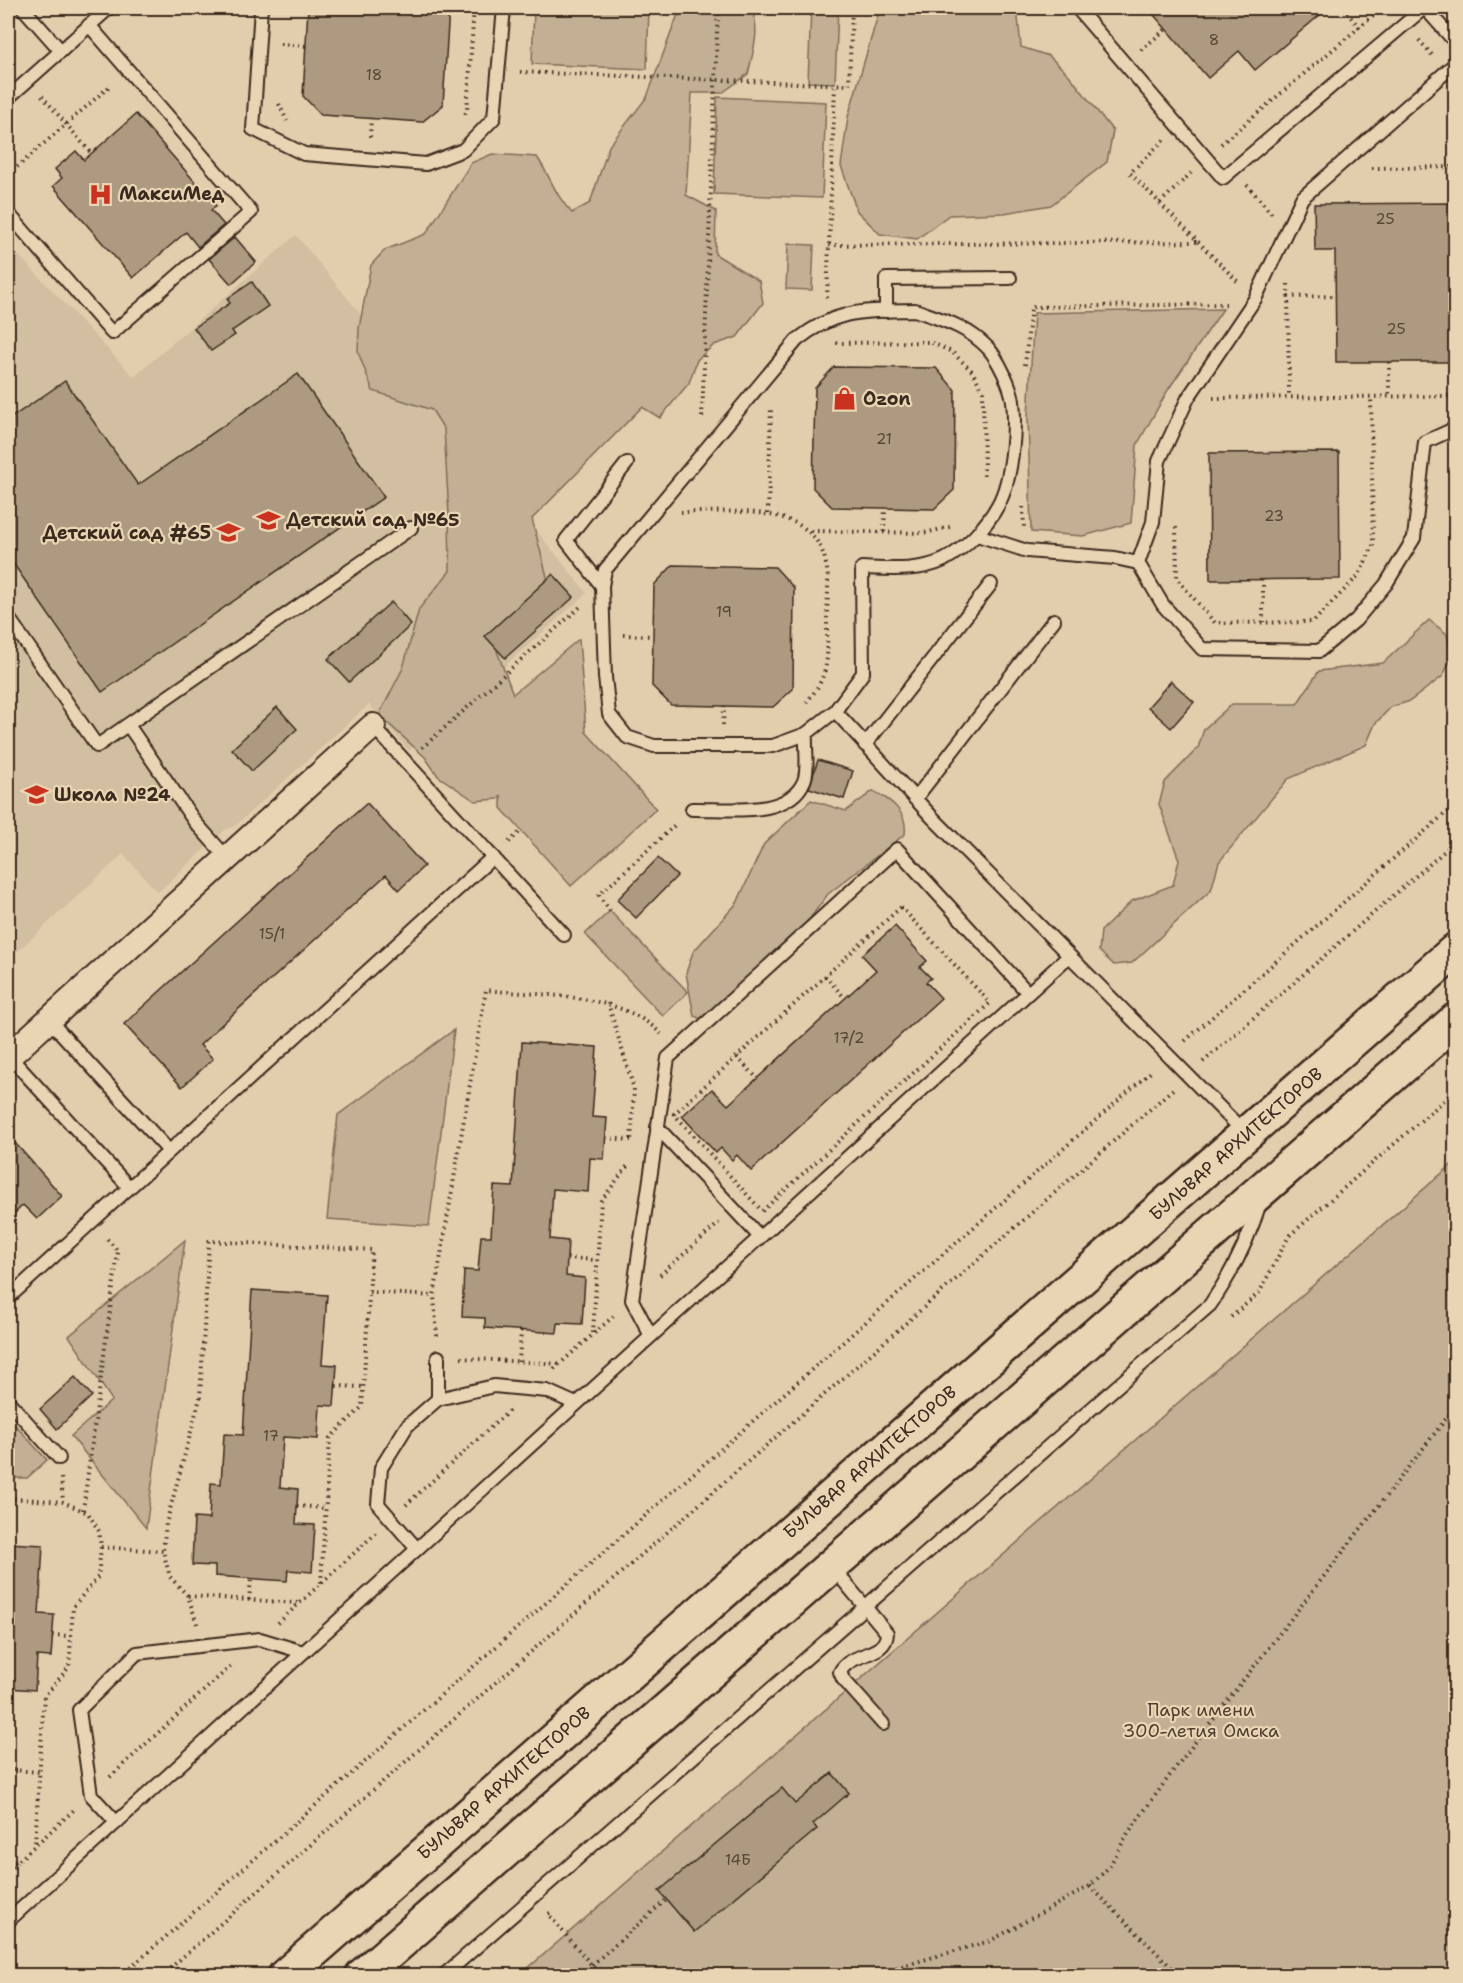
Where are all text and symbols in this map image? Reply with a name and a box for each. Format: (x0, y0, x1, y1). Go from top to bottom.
house number: 8 (1209, 30, 1219, 50)
house number: 18 (366, 65, 382, 85)
hospital icon: МаксиМед (88, 181, 114, 207)
place label: МаксиМед (119, 182, 225, 206)
house number: 25 (1375, 209, 1395, 229)
house number: 25 (1386, 319, 1406, 339)
shop icon: Ozon (832, 386, 858, 412)
place label: Ozon (863, 387, 910, 411)
house number: 21 (876, 429, 892, 449)
house number: 23 (1264, 506, 1284, 526)
school or university icon: Детский сад №65 (255, 507, 281, 533)
place label: Детский сад №65 (286, 508, 459, 532)
school or university icon: Детский сад #65 (216, 520, 242, 546)
place label: Детский сад #65 (43, 521, 211, 545)
house number: 19 (716, 602, 732, 622)
school or university icon: Школа №24 (23, 782, 49, 808)
place label: Школа №24 (54, 783, 171, 807)
house number: 15/1 (259, 924, 285, 944)
house number: 17/2 (834, 1028, 864, 1048)
street label: БУЛЬВАР АРХИТЕКТОРОВ (1144, 1062, 1328, 1226)
street label: БУЛЬВАР АРХИТЕКТОРОВ (778, 1380, 962, 1544)
house number: 17 (263, 1426, 279, 1446)
park label: Парк имени 300-летия Омска (1123, 1698, 1279, 1743)
street label: БУЛЬВАР АРХИТЕКТОРОВ (412, 1701, 596, 1865)
house number: 14Б (725, 1850, 751, 1870)

